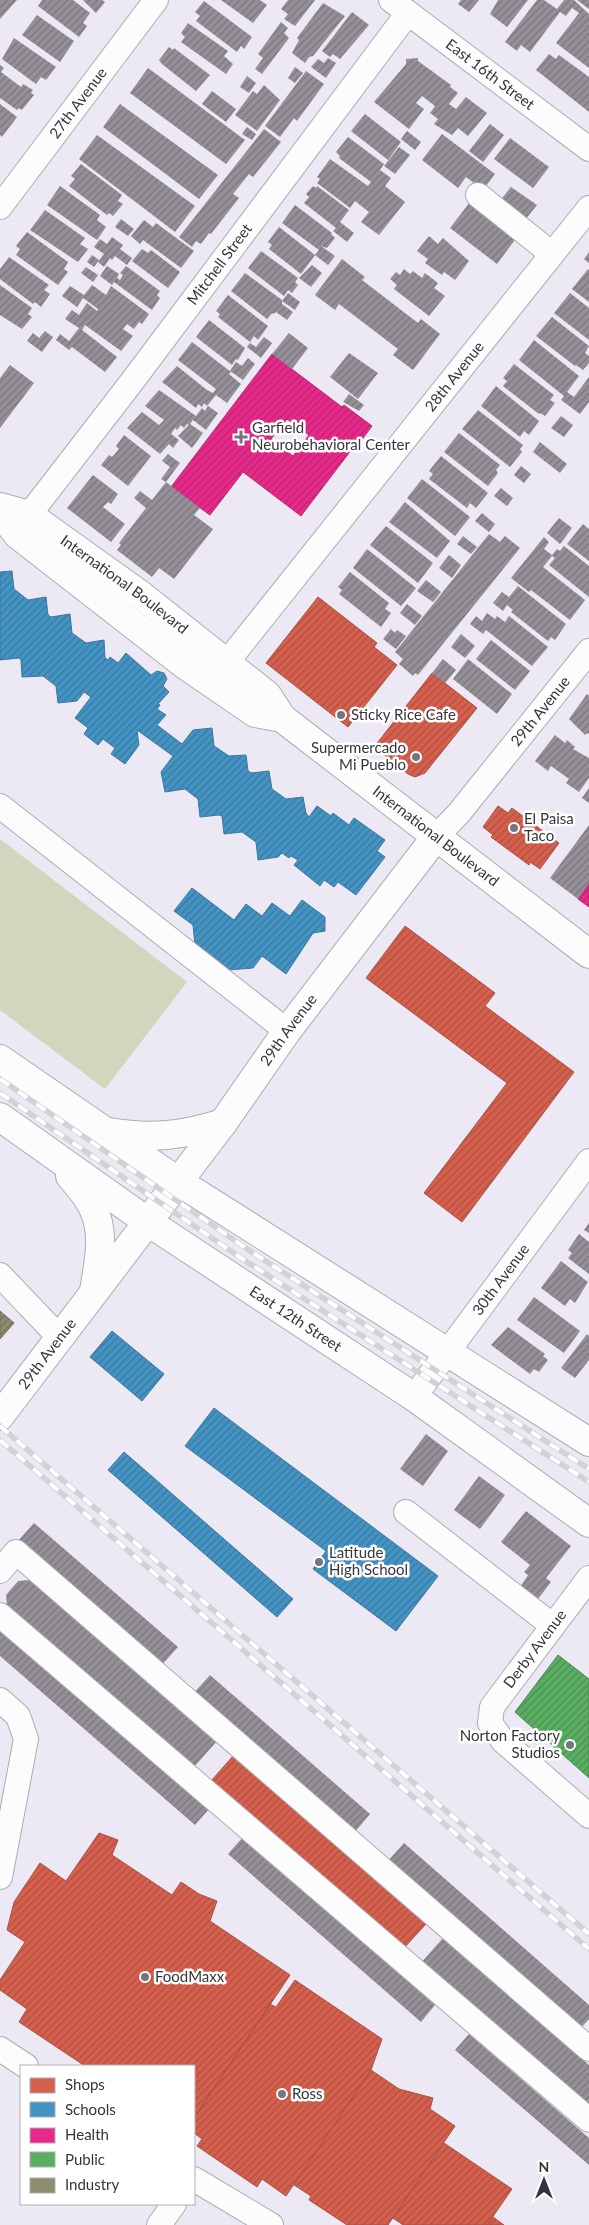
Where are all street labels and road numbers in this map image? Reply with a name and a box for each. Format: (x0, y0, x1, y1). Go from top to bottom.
street label: East 16th Street (443, 35, 539, 113)
street label: 27th Avenue (45, 63, 110, 142)
street label: Mitchell Street (183, 219, 256, 308)
street label: 28th Avenue (420, 337, 487, 415)
street label: International Boulevard (57, 531, 192, 637)
street label: 29th Avenue (506, 672, 573, 749)
street label: International Boulevard (370, 781, 503, 890)
street label: 29th Avenue (256, 990, 320, 1069)
street label: 30th Avenue (468, 1240, 533, 1318)
street label: East 12th Street (247, 1281, 346, 1355)
street label: 29th Avenue (14, 1314, 79, 1392)
street label: Derby Avenue (499, 1606, 569, 1691)

